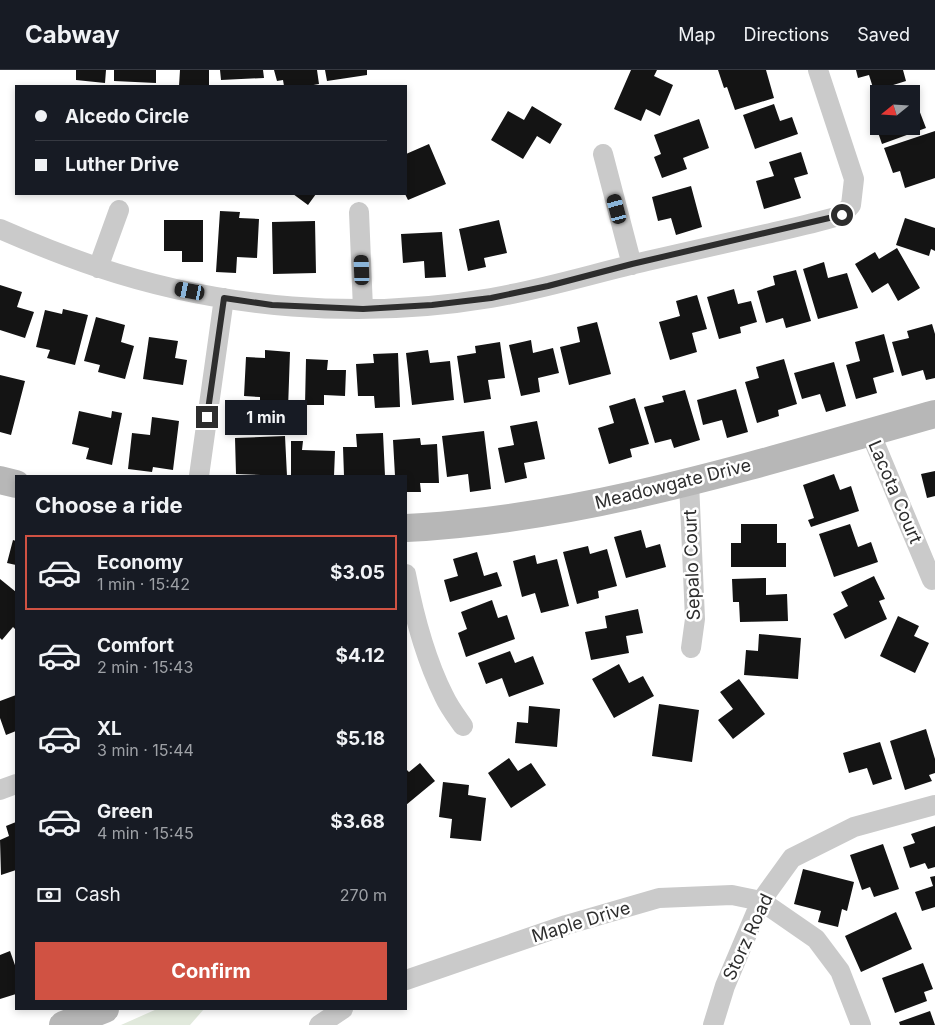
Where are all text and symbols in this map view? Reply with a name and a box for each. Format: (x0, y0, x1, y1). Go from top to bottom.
text: Cabway (25, 20, 120, 49)
text: Map (678, 24, 716, 45)
text: Directions (744, 24, 829, 45)
text: Saved (857, 24, 910, 45)
north arrow (870, 85, 920, 135)
map controls (870, 85, 920, 135)
text: Alcedo Circle (65, 105, 189, 128)
text: Luther Drive (65, 153, 179, 176)
car (605, 193, 628, 225)
route start (831, 204, 853, 226)
car (353, 255, 370, 285)
car (173, 281, 206, 301)
callout: 1 min (224, 400, 307, 434)
route end (196, 406, 218, 428)
text: 1 min (246, 407, 286, 427)
street label: Lacota Court (864, 437, 927, 547)
street label: Meadowgate Drive (593, 454, 753, 513)
text: Choose a ride (35, 492, 183, 518)
street label: Sepalo Court (679, 509, 704, 621)
icon: car (37, 550, 82, 595)
text: Economy (97, 551, 183, 574)
text: $3.05 (330, 561, 385, 584)
text: 1 min · 15:42 (97, 574, 190, 594)
icon: car (37, 633, 82, 678)
text: Comfort (97, 634, 174, 657)
text: $4.12 (336, 644, 385, 667)
text: 2 min · 15:43 (97, 657, 193, 677)
icon: car (37, 716, 82, 761)
text: XL (97, 717, 122, 740)
text: $5.18 (336, 727, 385, 750)
text: 3 min · 15:44 (97, 740, 194, 760)
icon: car (37, 799, 82, 844)
text: Green (97, 800, 153, 823)
text: $3.68 (330, 810, 385, 833)
text: 4 min · 15:45 (97, 823, 194, 843)
icon: cash (35, 881, 63, 909)
text: Cash (75, 883, 121, 906)
text: 270 m (340, 885, 387, 905)
street label: Storz Road (718, 890, 777, 983)
street label: Maple Drive (529, 897, 633, 946)
button: Confirm (35, 942, 387, 1000)

